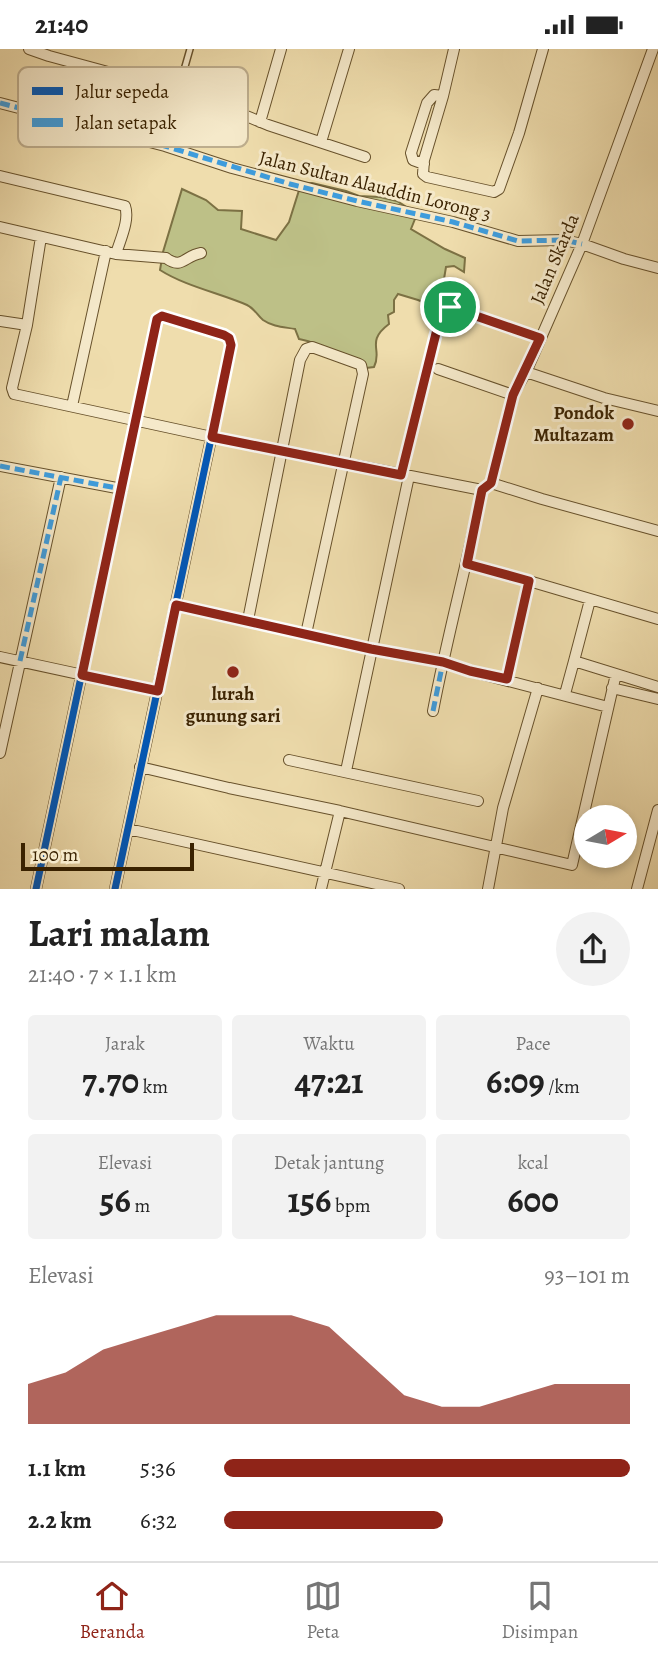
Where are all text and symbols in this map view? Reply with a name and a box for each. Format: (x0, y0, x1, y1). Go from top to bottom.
text: 21:40 (35, 7, 88, 42)
legend (18, 67, 248, 147)
text: Jalur sepeda (75, 79, 169, 105)
text: Jalan setapak (75, 110, 177, 136)
street label: Jalan Sultan Alauddin Lorong 3 (256, 145, 494, 227)
street label: Jalan Skarda (524, 210, 586, 308)
pin (420, 277, 480, 337)
icon: arrive (431, 288, 469, 326)
place label: Pondok Multazam (534, 400, 614, 448)
marker: Pondok Multazam (620, 416, 636, 432)
marker: lurah gunung sari (225, 664, 241, 680)
place label: lurah gunung sari (185, 681, 281, 729)
north arrow (574, 805, 637, 868)
map controls (574, 805, 637, 868)
scale bar (21, 840, 194, 872)
text: 100 m (32, 842, 78, 868)
text: Lari malam (28, 907, 210, 959)
button: share (556, 912, 630, 986)
text: 21:40 · 7 × 1.1 km (28, 959, 177, 990)
text: Jarak (105, 1031, 145, 1057)
text: Waktu (303, 1031, 355, 1057)
text: Pace (515, 1031, 551, 1057)
text: 7.70 (82, 1057, 139, 1105)
text: 47:21 (294, 1057, 364, 1105)
text: 6:09 (486, 1057, 545, 1105)
text: km (139, 1074, 168, 1100)
text: /km (545, 1074, 580, 1100)
text: Elevasi (98, 1150, 152, 1176)
text: Detak jantung (274, 1150, 384, 1176)
text: kcal (518, 1150, 548, 1176)
text: 56 (100, 1176, 131, 1224)
text: 156 (287, 1176, 331, 1224)
text: 600 (507, 1176, 559, 1224)
text: m (131, 1193, 150, 1219)
text: bpm (331, 1193, 371, 1219)
text: Elevasi (28, 1260, 94, 1291)
text: 93–101 m (544, 1260, 630, 1291)
text: 1.1 km (28, 1453, 86, 1484)
text: 5:36 (140, 1453, 176, 1484)
text: 2.2 km (28, 1505, 92, 1536)
text: 6:32 (140, 1505, 177, 1536)
tab: Beranda (80, 1577, 145, 1645)
tab: Peta (304, 1577, 342, 1645)
tab: Disimpan (501, 1577, 578, 1645)

